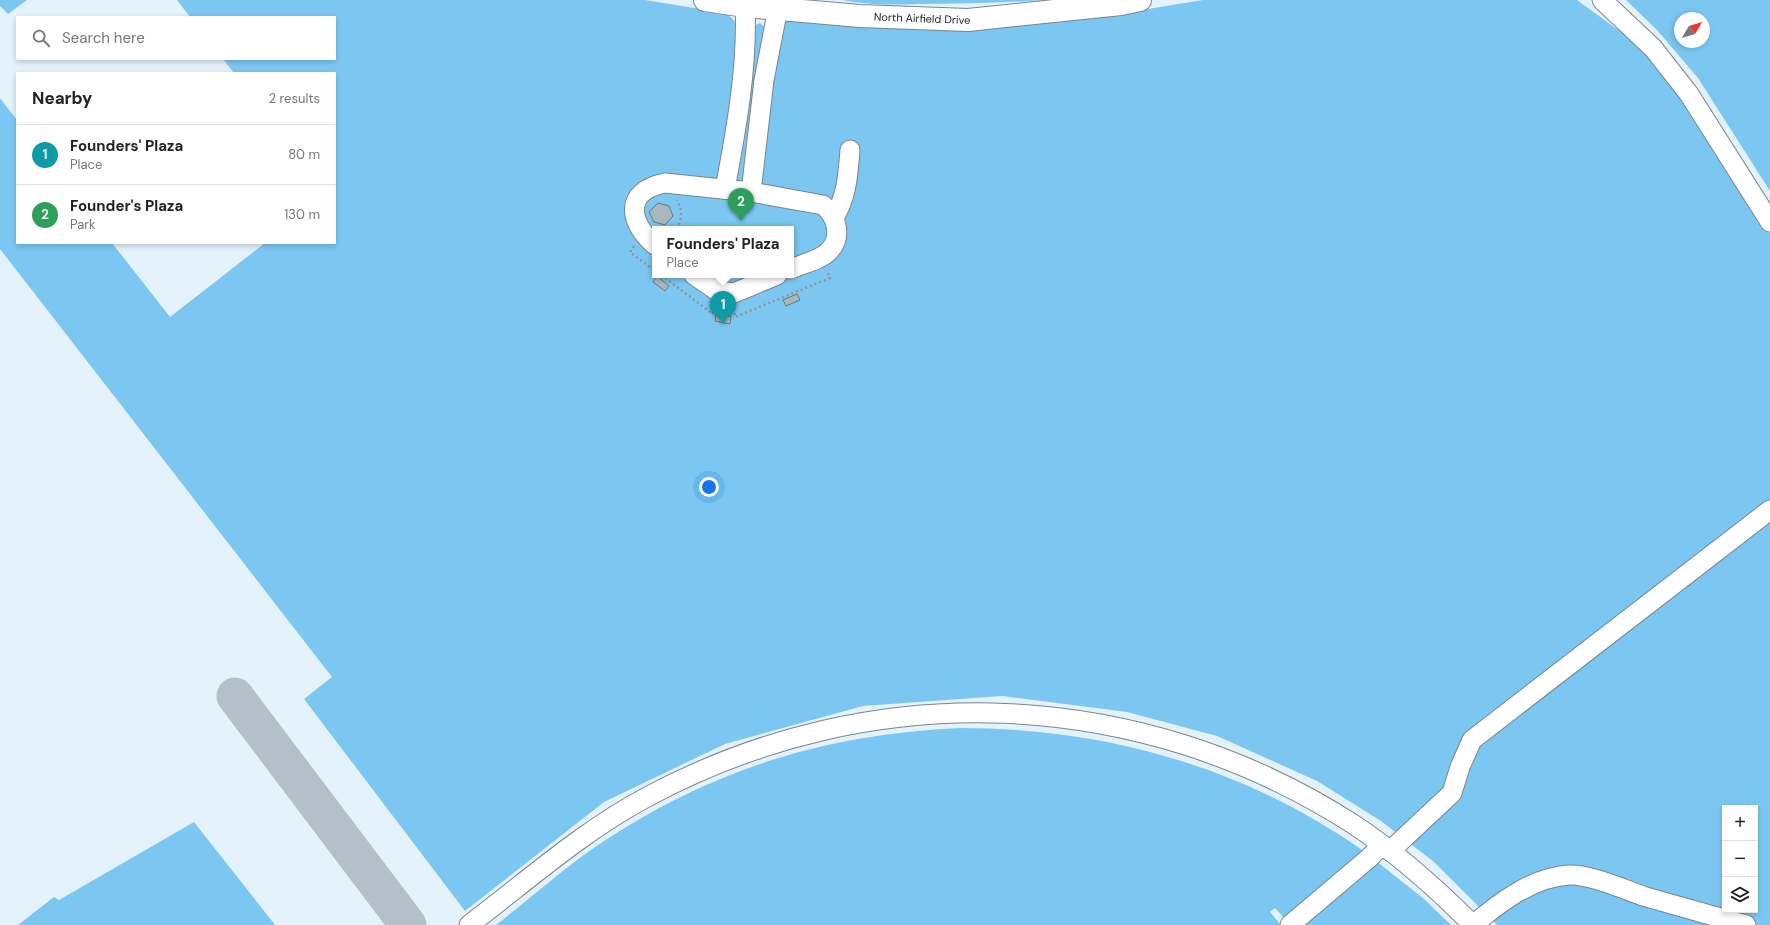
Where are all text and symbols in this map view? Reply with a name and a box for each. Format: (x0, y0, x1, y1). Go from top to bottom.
street label: North Airfield Drive (874, 10, 971, 27)
north arrow (1674, 12, 1710, 48)
search box (16, 16, 336, 60)
icon: search (30, 27, 52, 49)
text: Search here (62, 28, 145, 48)
text: Nearby (32, 87, 92, 109)
text: 2 results (269, 90, 320, 107)
text: Founders' Plaza (70, 136, 183, 156)
text: 1 (43, 146, 47, 163)
text: 80 m (288, 146, 320, 163)
text: Place (70, 156, 102, 173)
pin: 2 (728, 188, 754, 221)
text: Founder's Plaza (70, 196, 183, 216)
text: 2 (41, 206, 49, 223)
text: 130 m (284, 206, 320, 223)
text: Park (70, 216, 96, 233)
popup (652, 226, 794, 278)
text: Founders' Plaza (666, 234, 780, 254)
text: Place (666, 254, 699, 271)
pin: 1 (710, 291, 736, 324)
your location (699, 477, 719, 497)
map controls (1722, 805, 1758, 913)
button: + (1722, 805, 1758, 841)
button: − (1722, 841, 1758, 877)
button: layers (1722, 877, 1758, 913)

